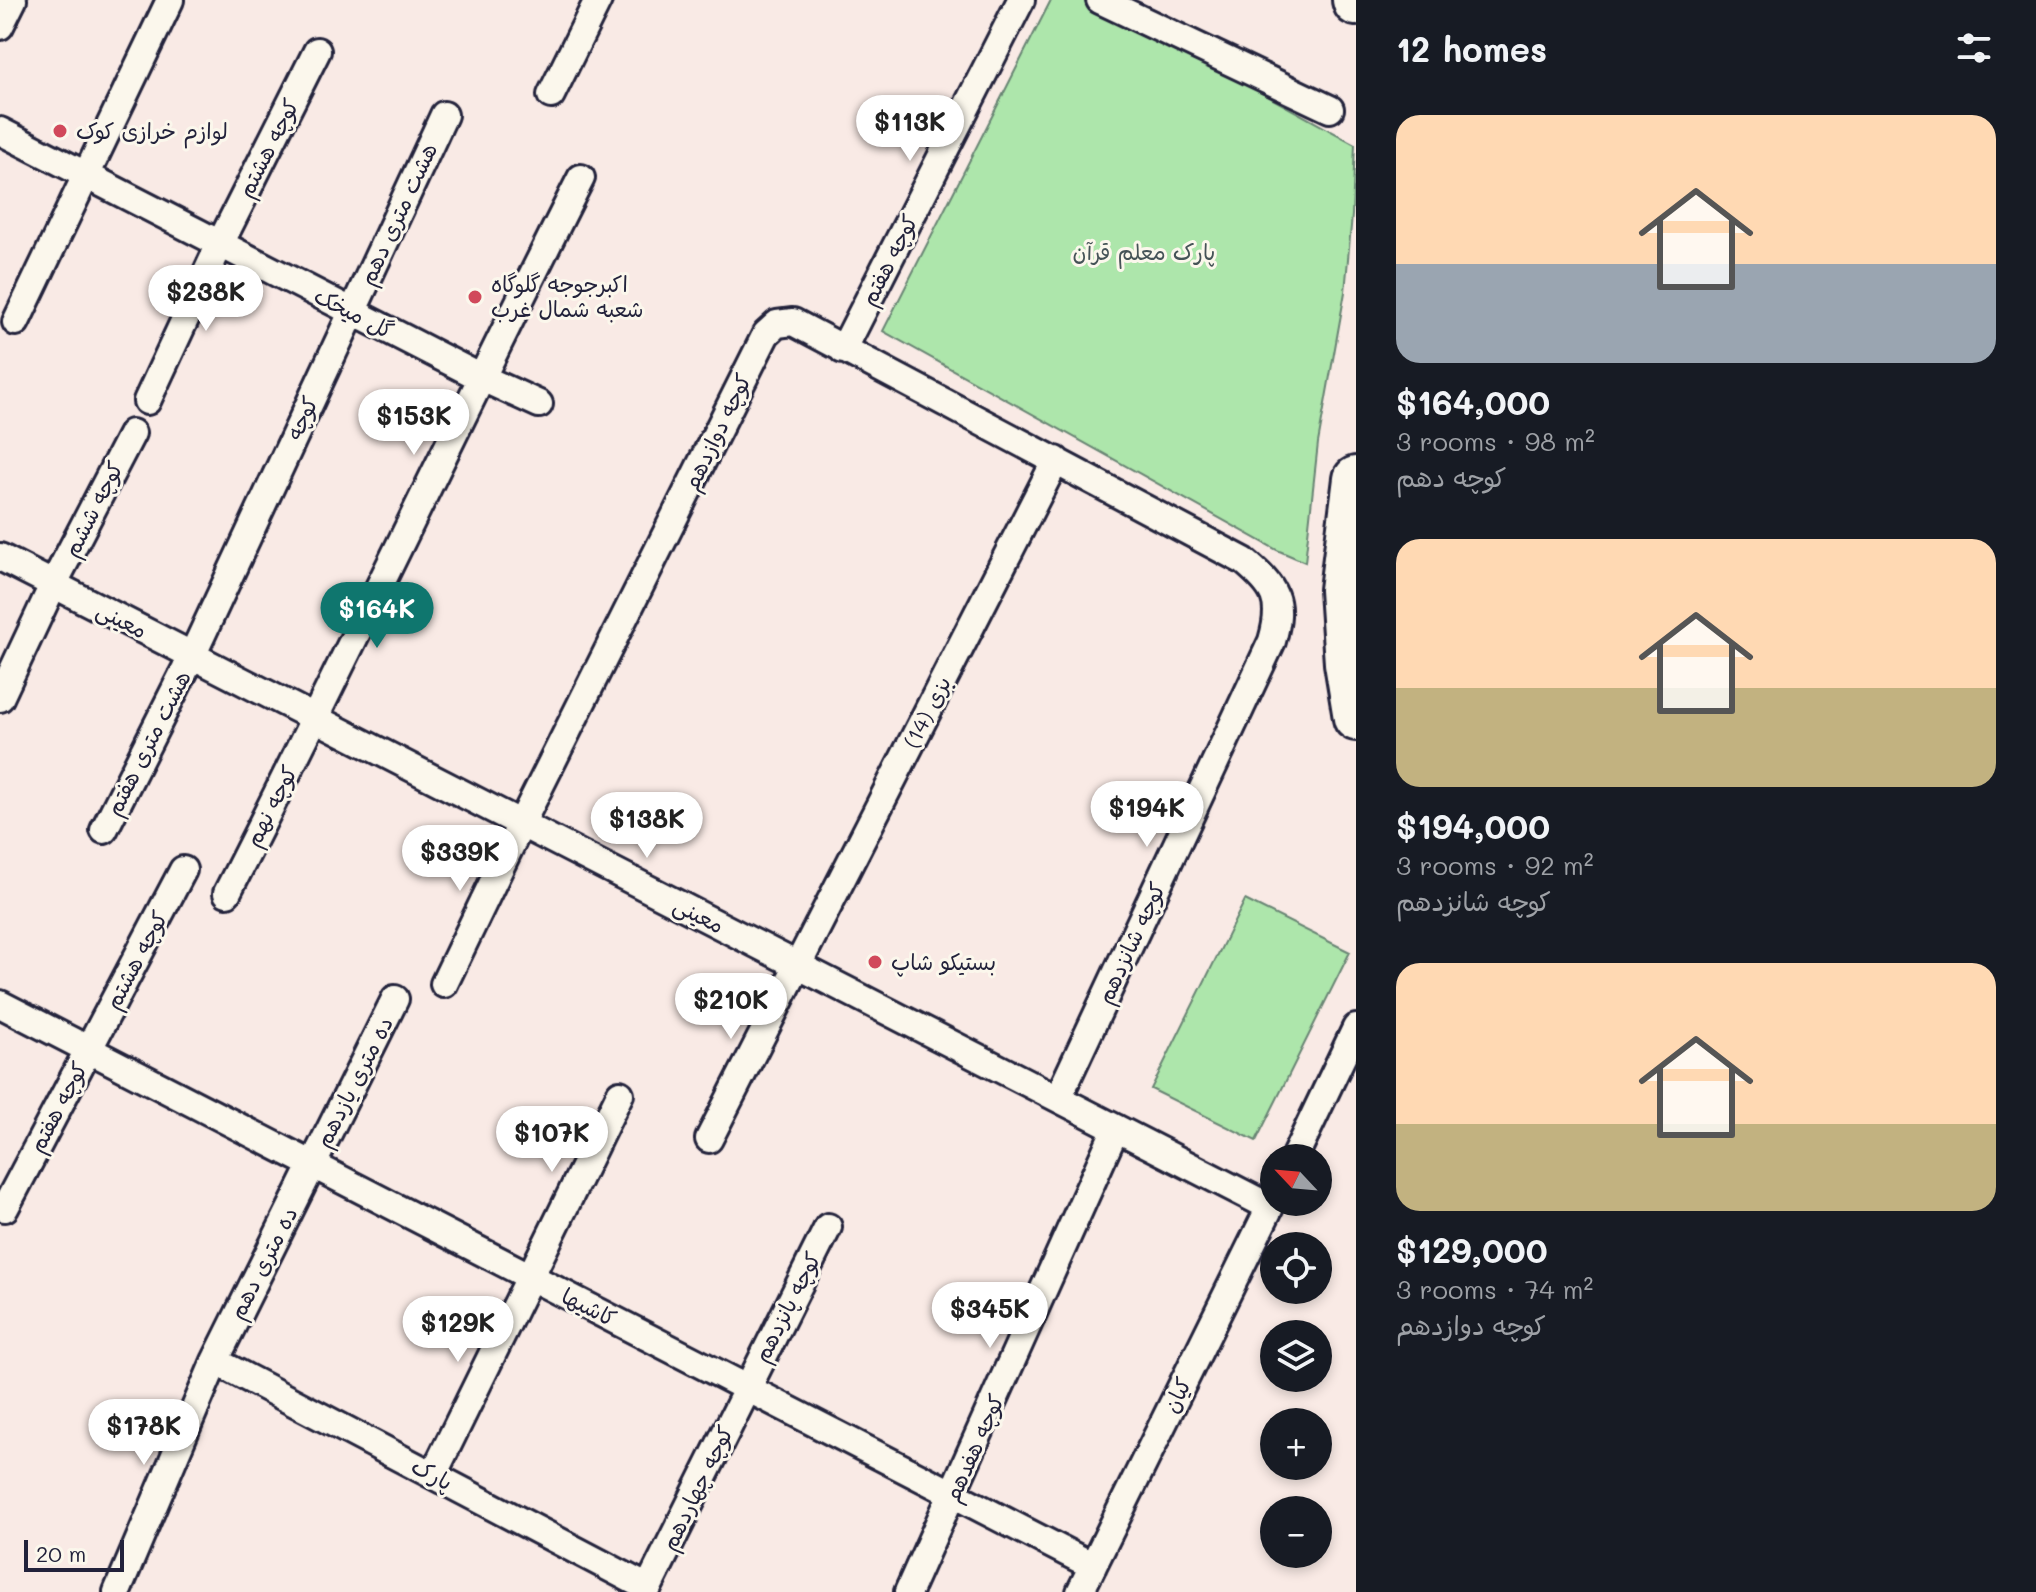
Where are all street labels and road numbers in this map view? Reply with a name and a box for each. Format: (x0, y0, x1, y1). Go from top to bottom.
street label: کوچه هشتم (230, 93, 308, 204)
street label: هشت متری دهم (352, 138, 446, 291)
street label: کوچه هفتم (853, 209, 927, 312)
street label: گل میخک (309, 280, 399, 345)
street label: کوچه دوازدهم (676, 368, 760, 496)
street label: کوچه (279, 391, 324, 444)
street label: کوچه ششم (56, 456, 132, 563)
street label: معینی (92, 595, 152, 645)
street label: هشت متری هفتم (98, 665, 199, 822)
street label: بزی (14) (896, 671, 957, 753)
street label: کوچه نهم (238, 760, 306, 853)
street label: کوچه شانزدهم (1090, 877, 1174, 1010)
street label: معینی (669, 890, 729, 940)
street label: کوچه هشتم (98, 905, 176, 1015)
street label: ده متری یازدهم (308, 1011, 402, 1154)
street label: کوچه هفتم (22, 1056, 96, 1159)
street label: ده متری دهم (222, 1202, 306, 1325)
street label: کوچه پانزدهم (746, 1247, 829, 1368)
street label: کاشیها (557, 1280, 622, 1333)
street label: کیان (1156, 1372, 1198, 1417)
street label: کوچه هفدهم (937, 1389, 1013, 1508)
street label: کوچه چهاردهم (654, 1420, 742, 1556)
street label: پارک (406, 1451, 458, 1497)

